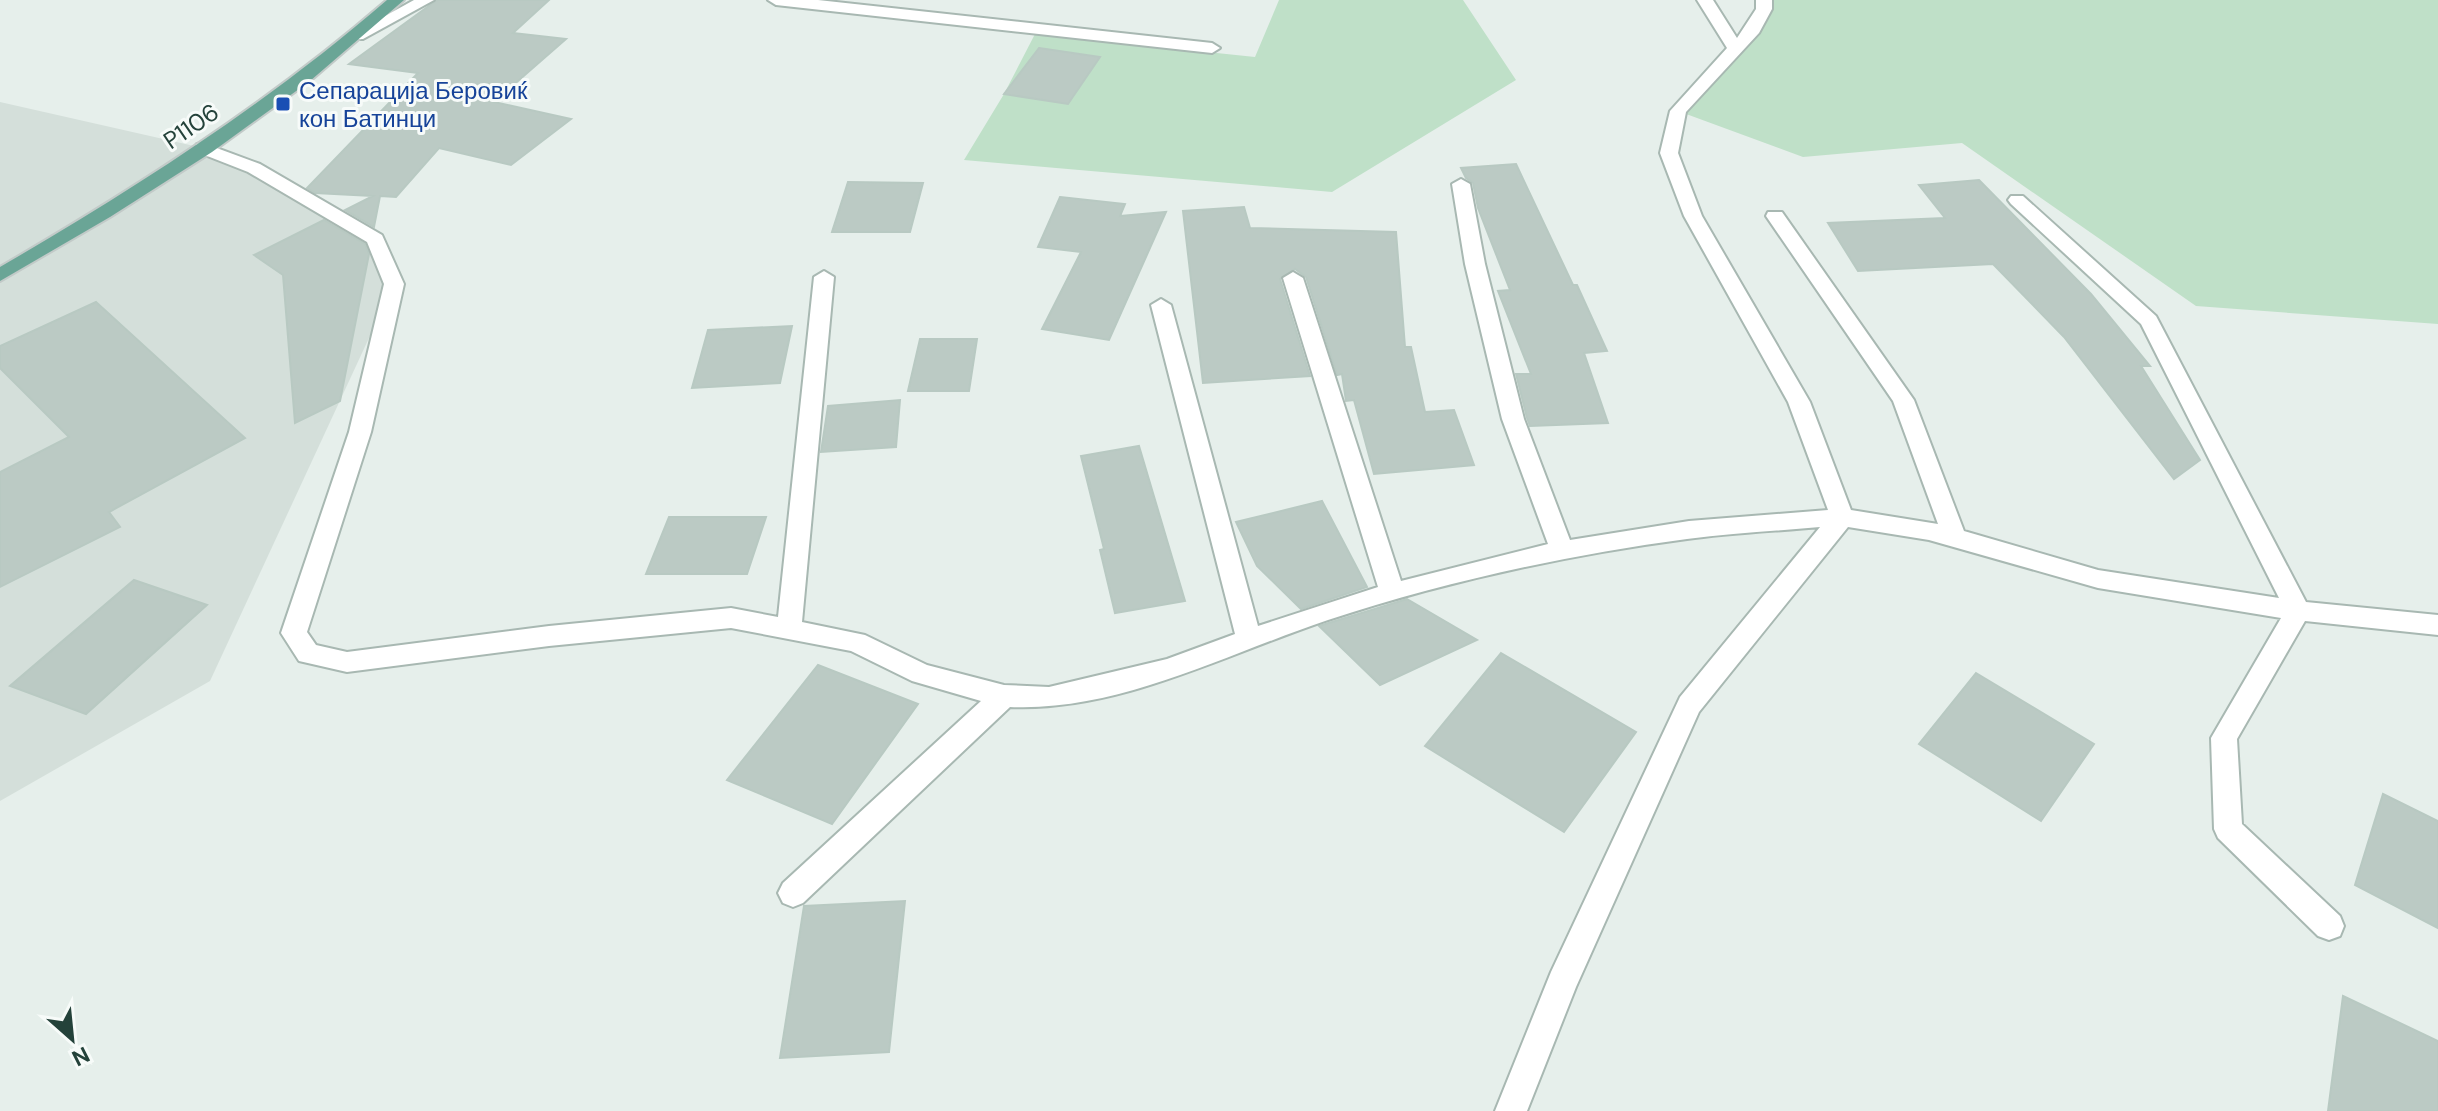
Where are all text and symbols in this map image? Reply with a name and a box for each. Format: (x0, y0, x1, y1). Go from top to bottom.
place label: Сепарација Беровиќ кон Батинци (299, 75, 528, 134)
marker: Сепарација Беровиќ кон Батинци (274, 95, 292, 113)
street label: P1106 (157, 96, 225, 156)
north arrow (32, 999, 112, 1079)
text: N (67, 1040, 95, 1073)

